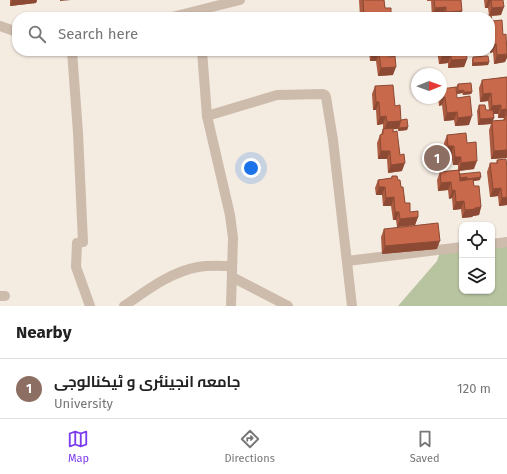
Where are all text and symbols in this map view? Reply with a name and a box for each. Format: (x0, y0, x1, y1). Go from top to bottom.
search box (12, 12, 495, 56)
icon: search (26, 23, 48, 45)
text: Search here (58, 25, 138, 43)
north arrow (411, 68, 447, 104)
pin: 1 (424, 143, 450, 173)
your location (241, 158, 261, 178)
map controls (459, 222, 495, 294)
button: locate (459, 222, 495, 258)
button: layers (459, 258, 495, 294)
text: Nearby (16, 322, 71, 343)
text: جامعہ انجینئری و ٹیکنالوجی (54, 373, 240, 391)
text: 1 (26, 381, 32, 396)
text: 120 m (457, 381, 491, 396)
text: University (54, 396, 113, 411)
tab: Map (67, 428, 89, 465)
tab: Directions (224, 428, 275, 465)
tab: Saved (410, 428, 440, 465)

